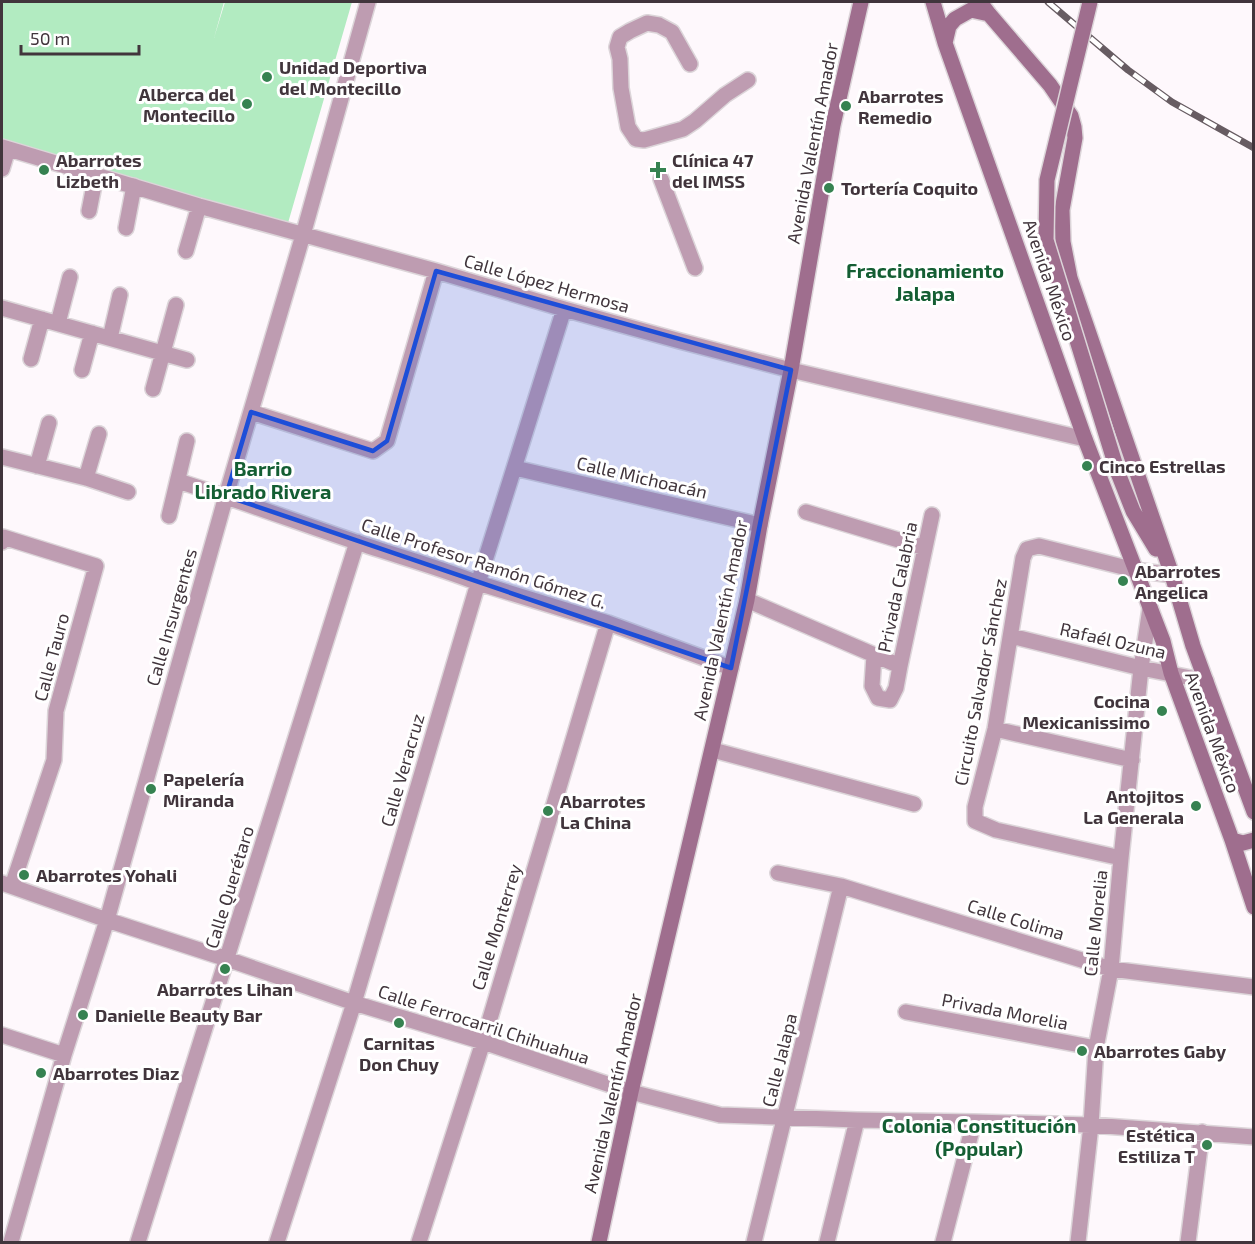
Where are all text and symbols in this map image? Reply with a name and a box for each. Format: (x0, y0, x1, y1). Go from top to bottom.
scale bar (21, 18, 140, 56)
text: 50 m (30, 27, 70, 49)
street label: Avenida Valentín Amador (782, 41, 842, 245)
place label: Unidad Deportiva del Montecillo (279, 56, 427, 99)
marker: Unidad Deportiva del Montecillo (260, 70, 274, 84)
place label: Alberca del Montecillo (139, 83, 235, 126)
place label: Abarrotes Remedio (858, 85, 944, 128)
marker: Alberca del Montecillo (240, 97, 254, 111)
marker: Abarrotes Remedio (839, 99, 853, 113)
place label: Abarrotes Lizbeth (56, 149, 142, 192)
place label: Clínica 47 del IMSS (672, 149, 754, 192)
marker: Clínica 47 del IMSS (649, 161, 667, 179)
marker: Abarrotes Lizbeth (37, 163, 51, 177)
place label: Tortería Coquito (841, 177, 978, 199)
marker: Tortería Coquito (822, 181, 836, 195)
street label: Avenida México (1019, 216, 1081, 344)
street label: Calle López Hermosa (462, 249, 632, 317)
district label: Fraccionamiento Jalapa (846, 258, 1004, 305)
street label: Calle Michoacán (575, 451, 709, 503)
place label: Cinco Estrellas (1099, 455, 1226, 477)
district label: Barrio Librado Rivera (195, 456, 331, 503)
marker: Cinco Estrellas (1080, 459, 1094, 473)
street label: Calle Profesor Ramón Gómez G. (359, 513, 609, 613)
street label: Avenida Valentín Amador (688, 518, 752, 722)
street label: Privada Calabria (872, 520, 922, 654)
street label: Calle Insurgentes (141, 546, 201, 688)
place label: Abarrotes Angelica (1135, 560, 1221, 603)
marker: Abarrotes Angelica (1116, 574, 1130, 588)
street label: Circuito Salvador Sánchez (949, 577, 1011, 787)
street label: Calle Tauro (29, 611, 73, 703)
street label: Rafaél Ozuna (1058, 617, 1168, 663)
street label: Avenida México (1181, 668, 1245, 796)
place label: Cocina Mexicanissimo (1022, 690, 1150, 733)
marker: Cocina Mexicanissimo (1155, 704, 1169, 718)
street label: Calle Veracruz (375, 711, 429, 829)
place label: Papelería Miranda (163, 768, 244, 811)
marker: Papelería Miranda (144, 782, 158, 796)
place label: Antojitos La Generala (1083, 785, 1184, 828)
place label: Abarrotes La China (560, 790, 646, 833)
marker: Antojitos La Generala (1189, 799, 1203, 813)
marker: Abarrotes La China (541, 804, 555, 818)
street label: Calle Querétaro (200, 823, 258, 951)
street label: Calle Monterrey (466, 861, 526, 993)
place label: Abarrotes Yohali (36, 864, 177, 886)
marker: Abarrotes Yohali (17, 868, 31, 882)
street label: Calle Morelia (1078, 869, 1112, 977)
street label: Calle Colima (965, 894, 1067, 944)
marker: Abarrotes Lihan (218, 962, 232, 976)
place label: Abarrotes Lihan (157, 978, 293, 1000)
street label: Calle Ferrocarril Chihuahua (376, 979, 592, 1069)
street label: Privada Morelia (940, 988, 1070, 1034)
street label: Avenida Valentín Amador (578, 991, 646, 1195)
place label: Danielle Beauty Bar (95, 1004, 263, 1026)
marker: Danielle Beauty Bar (76, 1008, 90, 1022)
street label: Calle Jalapa (757, 1011, 801, 1109)
marker: Carnitas Don Chuy (392, 1016, 406, 1030)
place label: Carnitas Don Chuy (359, 1032, 440, 1075)
place label: Abarrotes Gaby (1094, 1040, 1227, 1062)
marker: Abarrotes Gaby (1075, 1044, 1089, 1058)
place label: Abarrotes Diaz (53, 1062, 179, 1084)
marker: Abarrotes Diaz (34, 1066, 48, 1080)
district label: Colonia Constitución (Popular) (882, 1113, 1076, 1160)
place label: Estética Estiliza T (1118, 1124, 1195, 1167)
marker: Estética Estiliza T (1200, 1138, 1214, 1152)

